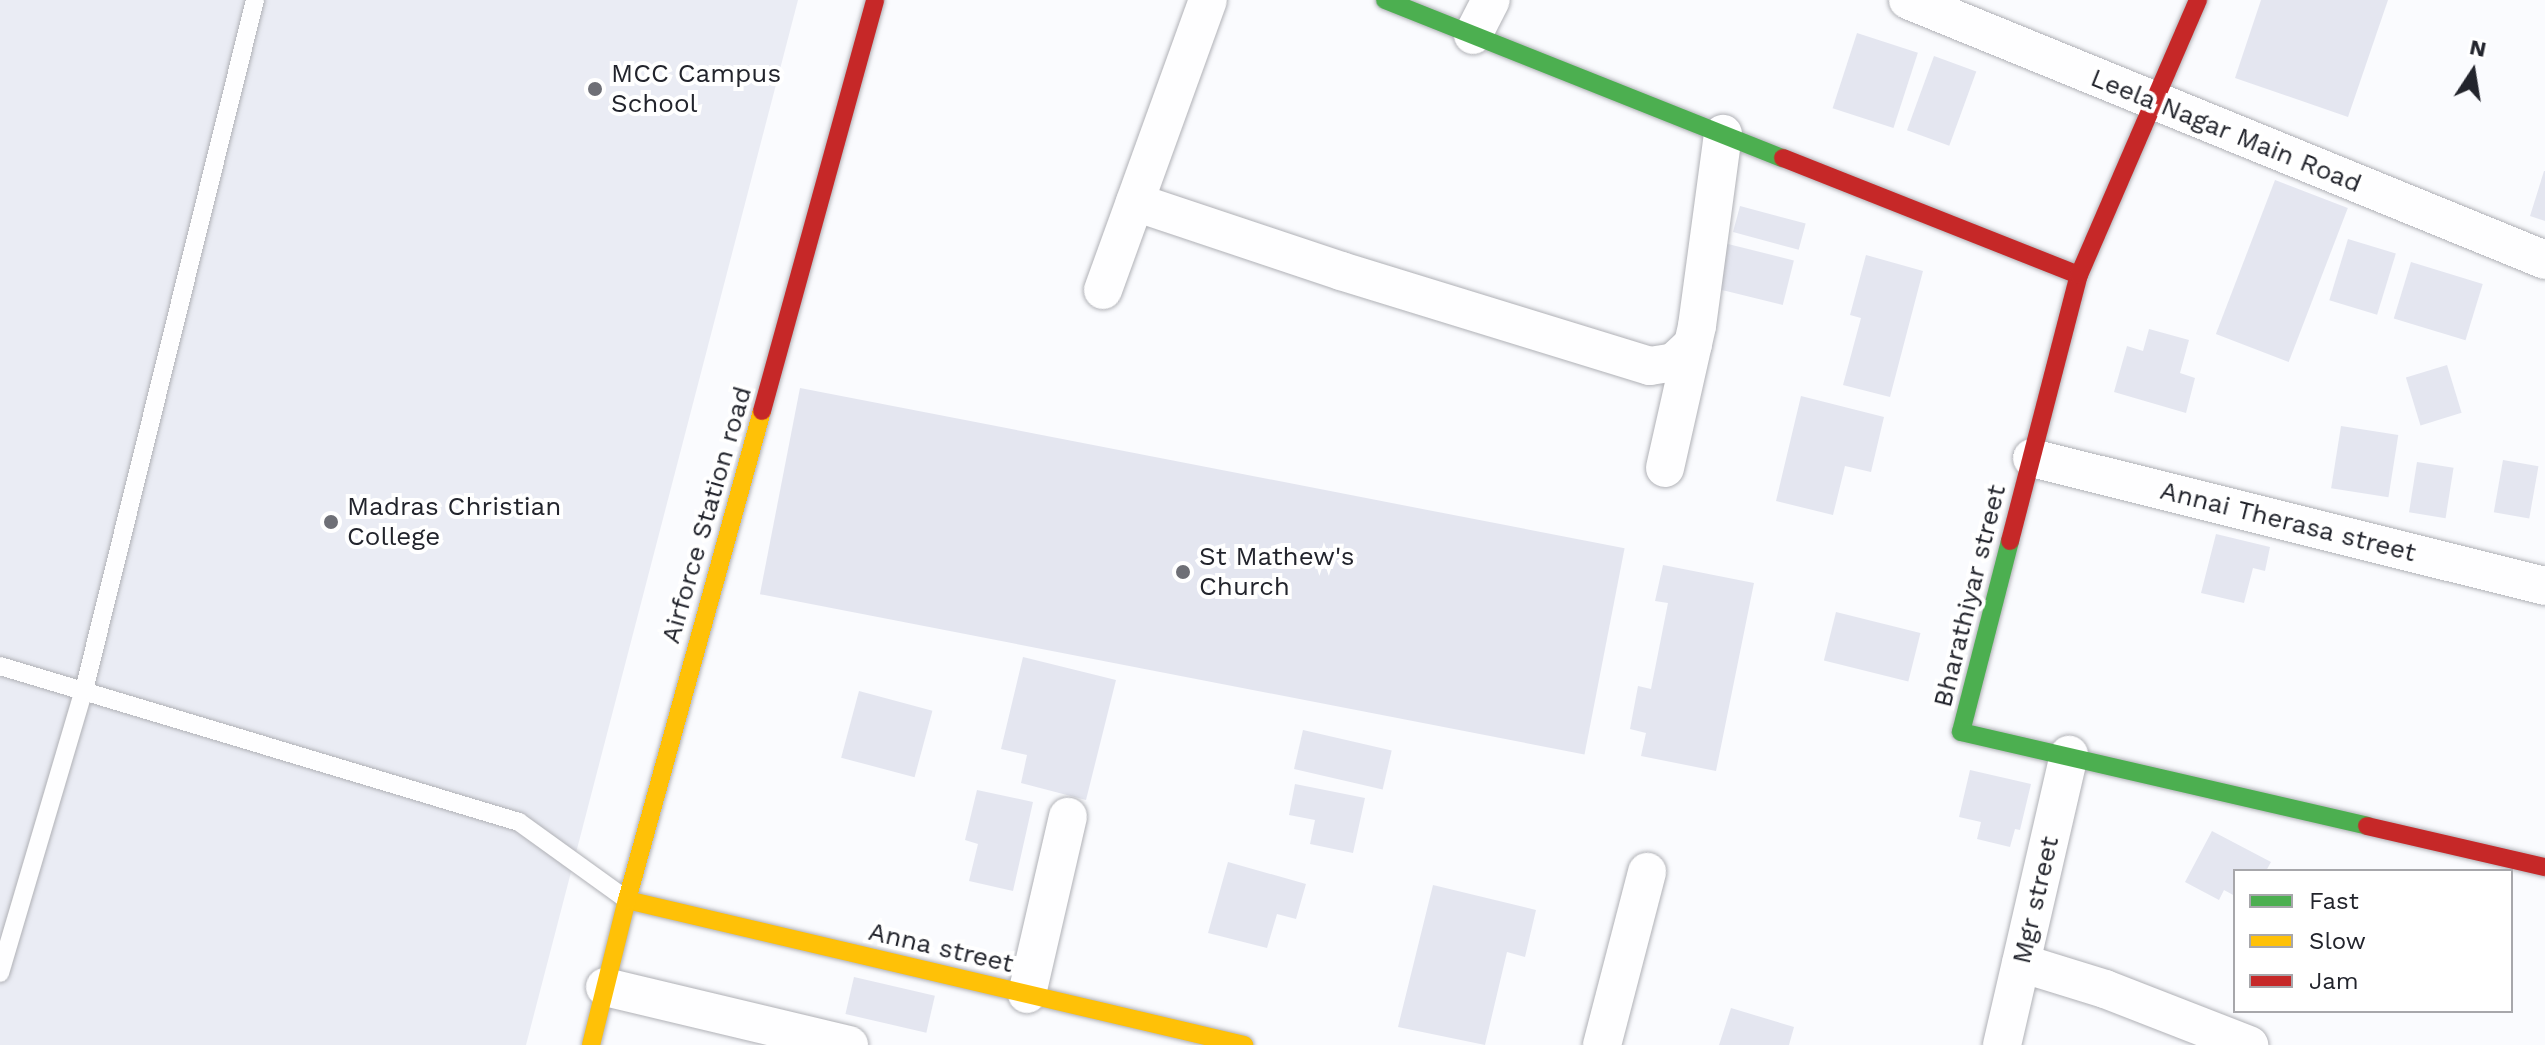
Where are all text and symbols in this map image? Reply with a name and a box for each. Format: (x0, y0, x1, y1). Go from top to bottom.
north arrow (2433, 32, 2513, 112)
text: N (2468, 34, 2489, 62)
place label: MCC Campus School (611, 58, 781, 120)
street label: Leela Nagar Main Road (2085, 62, 2367, 200)
marker: MCC Campus School (586, 80, 604, 98)
street label: Airforce Station road (655, 383, 759, 647)
street label: Annai Therasa street (2156, 475, 2420, 569)
street label: Bharathiyar street (1927, 481, 2013, 711)
place label: Madras Christian College (347, 491, 561, 552)
marker: Madras Christian College (322, 513, 340, 531)
place label: St Mathew's Church (1199, 541, 1355, 602)
marker: St Mathew's Church (1174, 563, 1192, 581)
street label: Mgr street (2006, 833, 2066, 967)
legend (2233, 869, 2513, 1013)
text: Fast (2309, 887, 2359, 915)
street label: Anna street (865, 916, 1017, 980)
text: Slow (2309, 927, 2366, 955)
text: Jam (2309, 967, 2359, 995)

